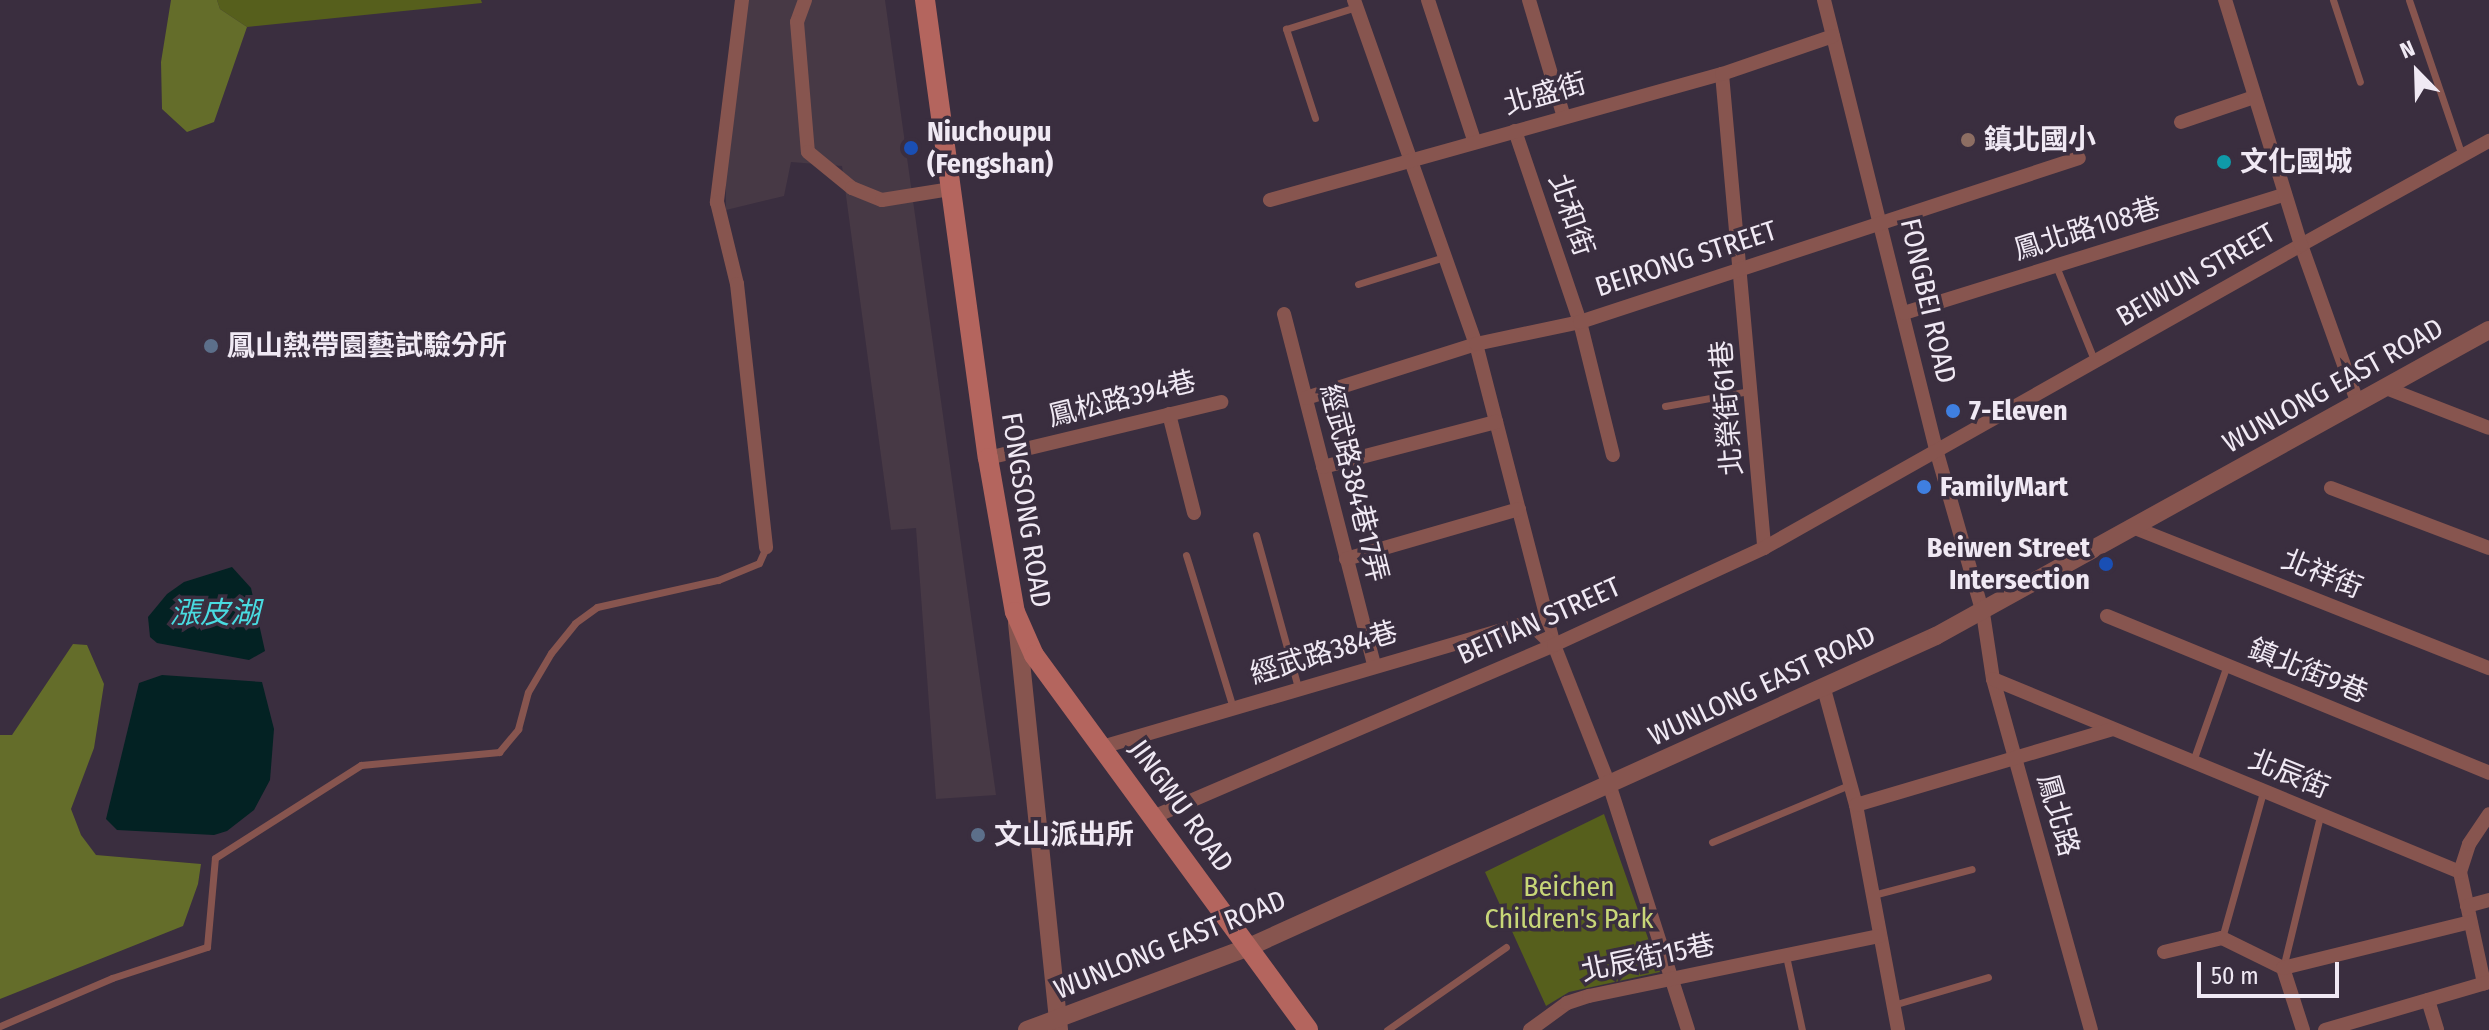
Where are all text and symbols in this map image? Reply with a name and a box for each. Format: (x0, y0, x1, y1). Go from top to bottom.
north arrow (2377, 32, 2457, 112)
text: N (2396, 34, 2419, 64)
street label: 北盛街 (1500, 66, 1590, 122)
place label: Niuchoupu (Fengshan) (927, 115, 1053, 181)
place label: 鎮北國小 (1984, 123, 2096, 157)
marker: 鎮北國小 (1959, 131, 1977, 149)
marker: Niuchoupu (Fengshan) (902, 139, 920, 157)
place label: 文化國城 (2240, 145, 2352, 179)
marker: 文化國城 (2215, 153, 2233, 171)
street label: 北和街 (1541, 170, 1601, 260)
street label: 鳳北路108巷 (2010, 191, 2164, 267)
street label: BEIRONG STREET (1591, 214, 1781, 304)
street label: FONGBEI ROAD (1893, 215, 1963, 387)
street label: BEIWUN STREET (2111, 216, 2281, 334)
street label: WUNLONG EAST ROAD (2217, 311, 2449, 461)
place label: 鳳山熱帶園藝試驗分所 (227, 329, 507, 363)
marker: 鳳山熱帶園藝試驗分所 (202, 337, 220, 355)
street label: 北榮街61巷 (1704, 339, 1750, 477)
street label: 鳳松路394巷 (1045, 364, 1199, 434)
street label: 經武路384巷17弄 (1313, 381, 1395, 585)
place label: 7-Eleven (1969, 394, 2068, 428)
marker: 7-Eleven (1944, 402, 1962, 420)
street label: FONGSONG ROAD (994, 410, 1058, 610)
place label: FamilyMart (1940, 470, 2068, 504)
marker: FamilyMart (1915, 478, 1933, 496)
place label: Beiwen Street Intersection (1927, 531, 2090, 597)
street label: 北祥街 (2277, 543, 2367, 605)
marker: Beiwen Street Intersection (2097, 555, 2115, 573)
street label: BEITIAN STREET (1452, 570, 1626, 672)
water label: 漲皮湖 (170, 595, 260, 631)
street label: 經武路384巷 (1246, 615, 1402, 691)
street label: WUNLONG EAST ROAD (1643, 619, 1881, 753)
street label: 鎮北街9巷 (2243, 632, 2373, 710)
street label: JINGWU ROAD (1122, 733, 1240, 879)
street label: 北辰街 (2244, 743, 2334, 805)
street label: 鳳北路 (2030, 770, 2086, 860)
place label: 文山派出所 (994, 818, 1134, 852)
marker: 文山派出所 (969, 826, 987, 844)
park label: Beichen Children's Park (1485, 870, 1653, 936)
street label: WUNLONG EAST ROAD (1049, 883, 1291, 1007)
street label: 北辰街15巷 (1578, 927, 1718, 989)
scale bar (2201, 946, 2343, 996)
text: 50 m (2211, 962, 2259, 990)

